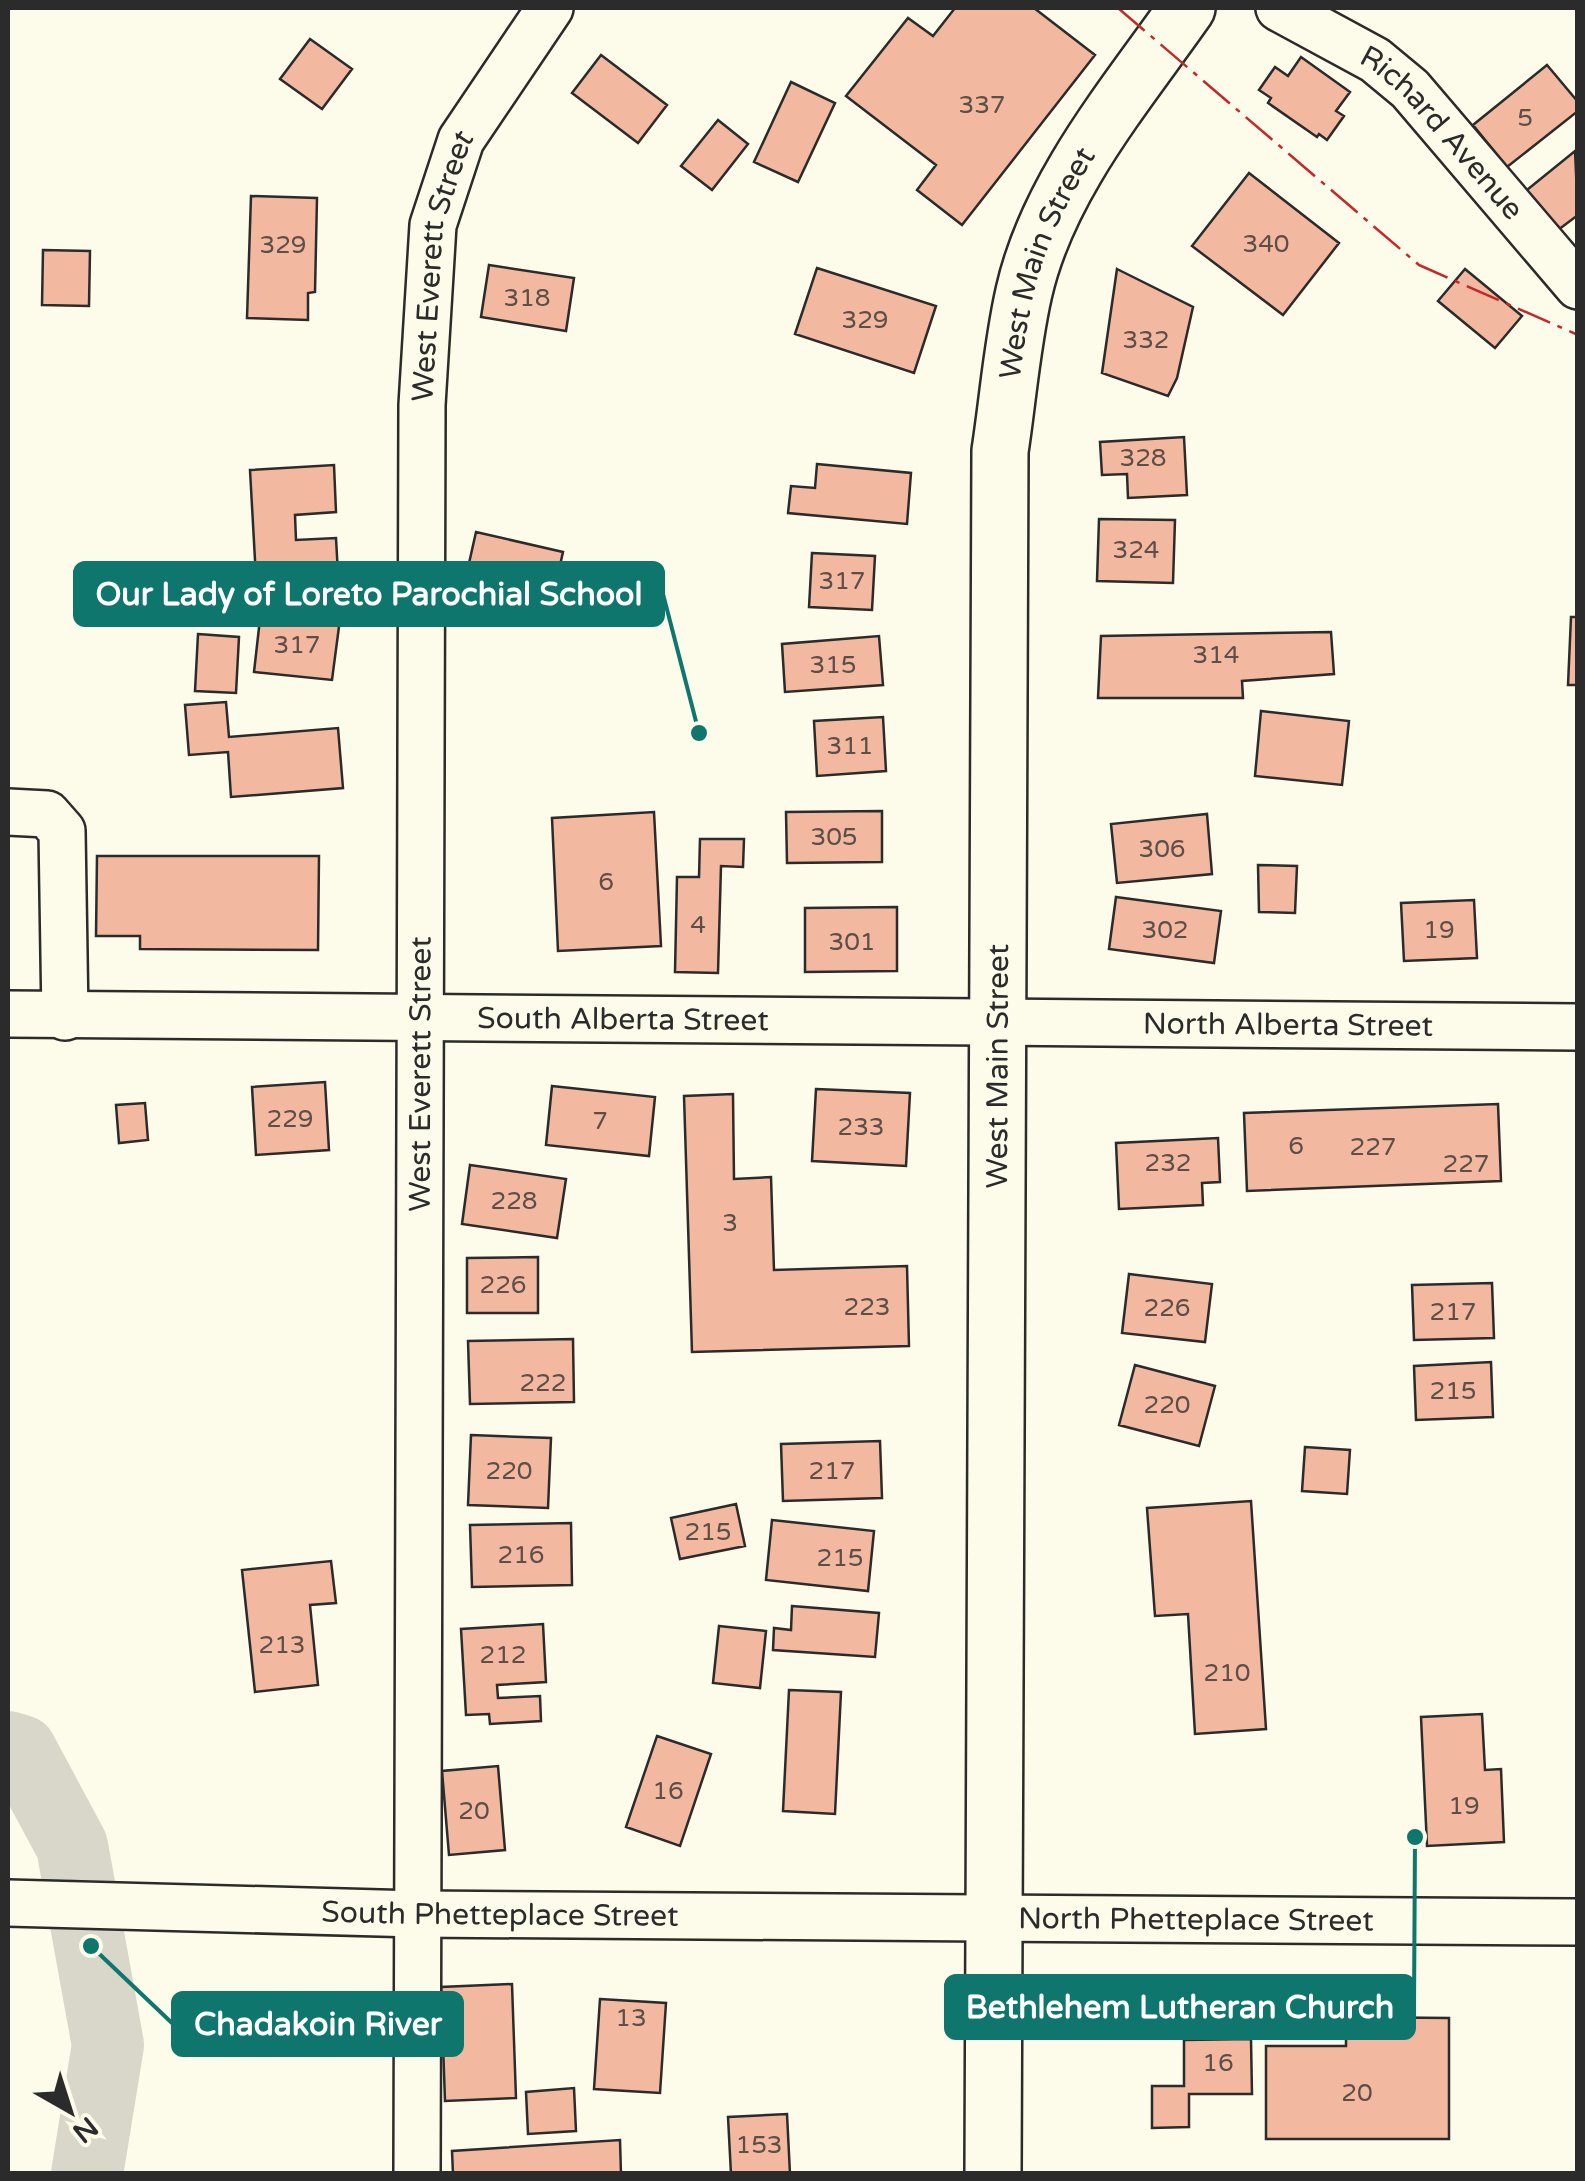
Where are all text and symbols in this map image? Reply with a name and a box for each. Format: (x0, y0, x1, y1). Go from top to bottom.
street label: Richard Avenue (1354, 37, 1532, 227)
house number: 337 (958, 90, 1006, 120)
house number: 5 (1517, 103, 1533, 133)
street label: West Everett Street (404, 122, 481, 403)
street label: West Main Street (991, 140, 1103, 381)
house number: 340 (1242, 229, 1290, 259)
house number: 329 (259, 230, 307, 260)
house number: 318 (503, 283, 551, 313)
house number: 329 (841, 305, 889, 335)
house number: 332 (1122, 325, 1170, 355)
house number: 328 (1119, 443, 1167, 473)
house number: 324 (1112, 535, 1160, 565)
callout: Our Lady of Loreto Parochial School (75, 563, 663, 625)
house number: 317 (818, 566, 866, 596)
text: Our Lady of Loreto Parochial School (95, 576, 643, 614)
house number: 317 (273, 630, 321, 660)
house number: 314 (1192, 640, 1240, 670)
house number: 315 (809, 650, 857, 680)
house number: 311 (826, 731, 874, 761)
house number: 305 (810, 822, 858, 852)
house number: 306 (1138, 834, 1186, 864)
house number: 6 (598, 867, 614, 897)
house number: 4 (690, 910, 706, 940)
house number: 302 (1141, 915, 1189, 945)
house number: 19 (1423, 915, 1455, 945)
house number: 301 (828, 927, 876, 957)
street label: West Everett Street (401, 936, 439, 1212)
street label: West Main Street (979, 944, 1016, 1188)
street label: South Alberta Street (477, 999, 769, 1039)
street label: North Alberta Street (1143, 1005, 1433, 1044)
house number: 229 (266, 1104, 314, 1134)
house number: 7 (592, 1106, 608, 1136)
house number: 233 (837, 1112, 885, 1142)
house number: 6 (1288, 1131, 1304, 1161)
house number: 227 (1349, 1132, 1397, 1162)
house number: 232 (1144, 1148, 1192, 1178)
house number: 227 (1442, 1149, 1490, 1179)
house number: 228 (490, 1186, 538, 1216)
house number: 3 (722, 1208, 738, 1238)
house number: 226 (479, 1270, 527, 1300)
house number: 223 (843, 1292, 891, 1322)
house number: 226 (1143, 1293, 1191, 1323)
house number: 217 (1429, 1297, 1477, 1327)
house number: 222 (519, 1368, 567, 1398)
house number: 215 (1429, 1376, 1477, 1406)
house number: 220 (1143, 1390, 1191, 1420)
house number: 220 (485, 1456, 533, 1486)
house number: 217 (808, 1456, 856, 1486)
house number: 215 (684, 1517, 732, 1547)
house number: 216 (497, 1540, 545, 1570)
house number: 215 (816, 1543, 864, 1573)
house number: 213 (258, 1630, 306, 1660)
house number: 212 (479, 1640, 527, 1670)
house number: 210 (1203, 1658, 1251, 1688)
house number: 16 (652, 1776, 684, 1806)
house number: 19 (1448, 1791, 1480, 1821)
house number: 20 (458, 1796, 490, 1826)
street label: South Phetteplace Street (321, 1893, 679, 1934)
street label: North Phetteplace Street (1018, 1900, 1374, 1939)
callout: Bethlehem Lutheran Church (946, 1976, 1414, 2038)
text: Bethlehem Lutheran Church (966, 1989, 1394, 2027)
callout: Chadakoin River (173, 1993, 462, 2055)
house number: 13 (615, 2003, 647, 2033)
text: Chadakoin River (194, 2006, 443, 2044)
house number: 16 (1202, 2048, 1234, 2078)
north arrow (20, 2061, 120, 2161)
house number: 20 (1341, 2078, 1373, 2108)
text: N (66, 2109, 105, 2150)
house number: 153 (735, 2130, 783, 2160)

